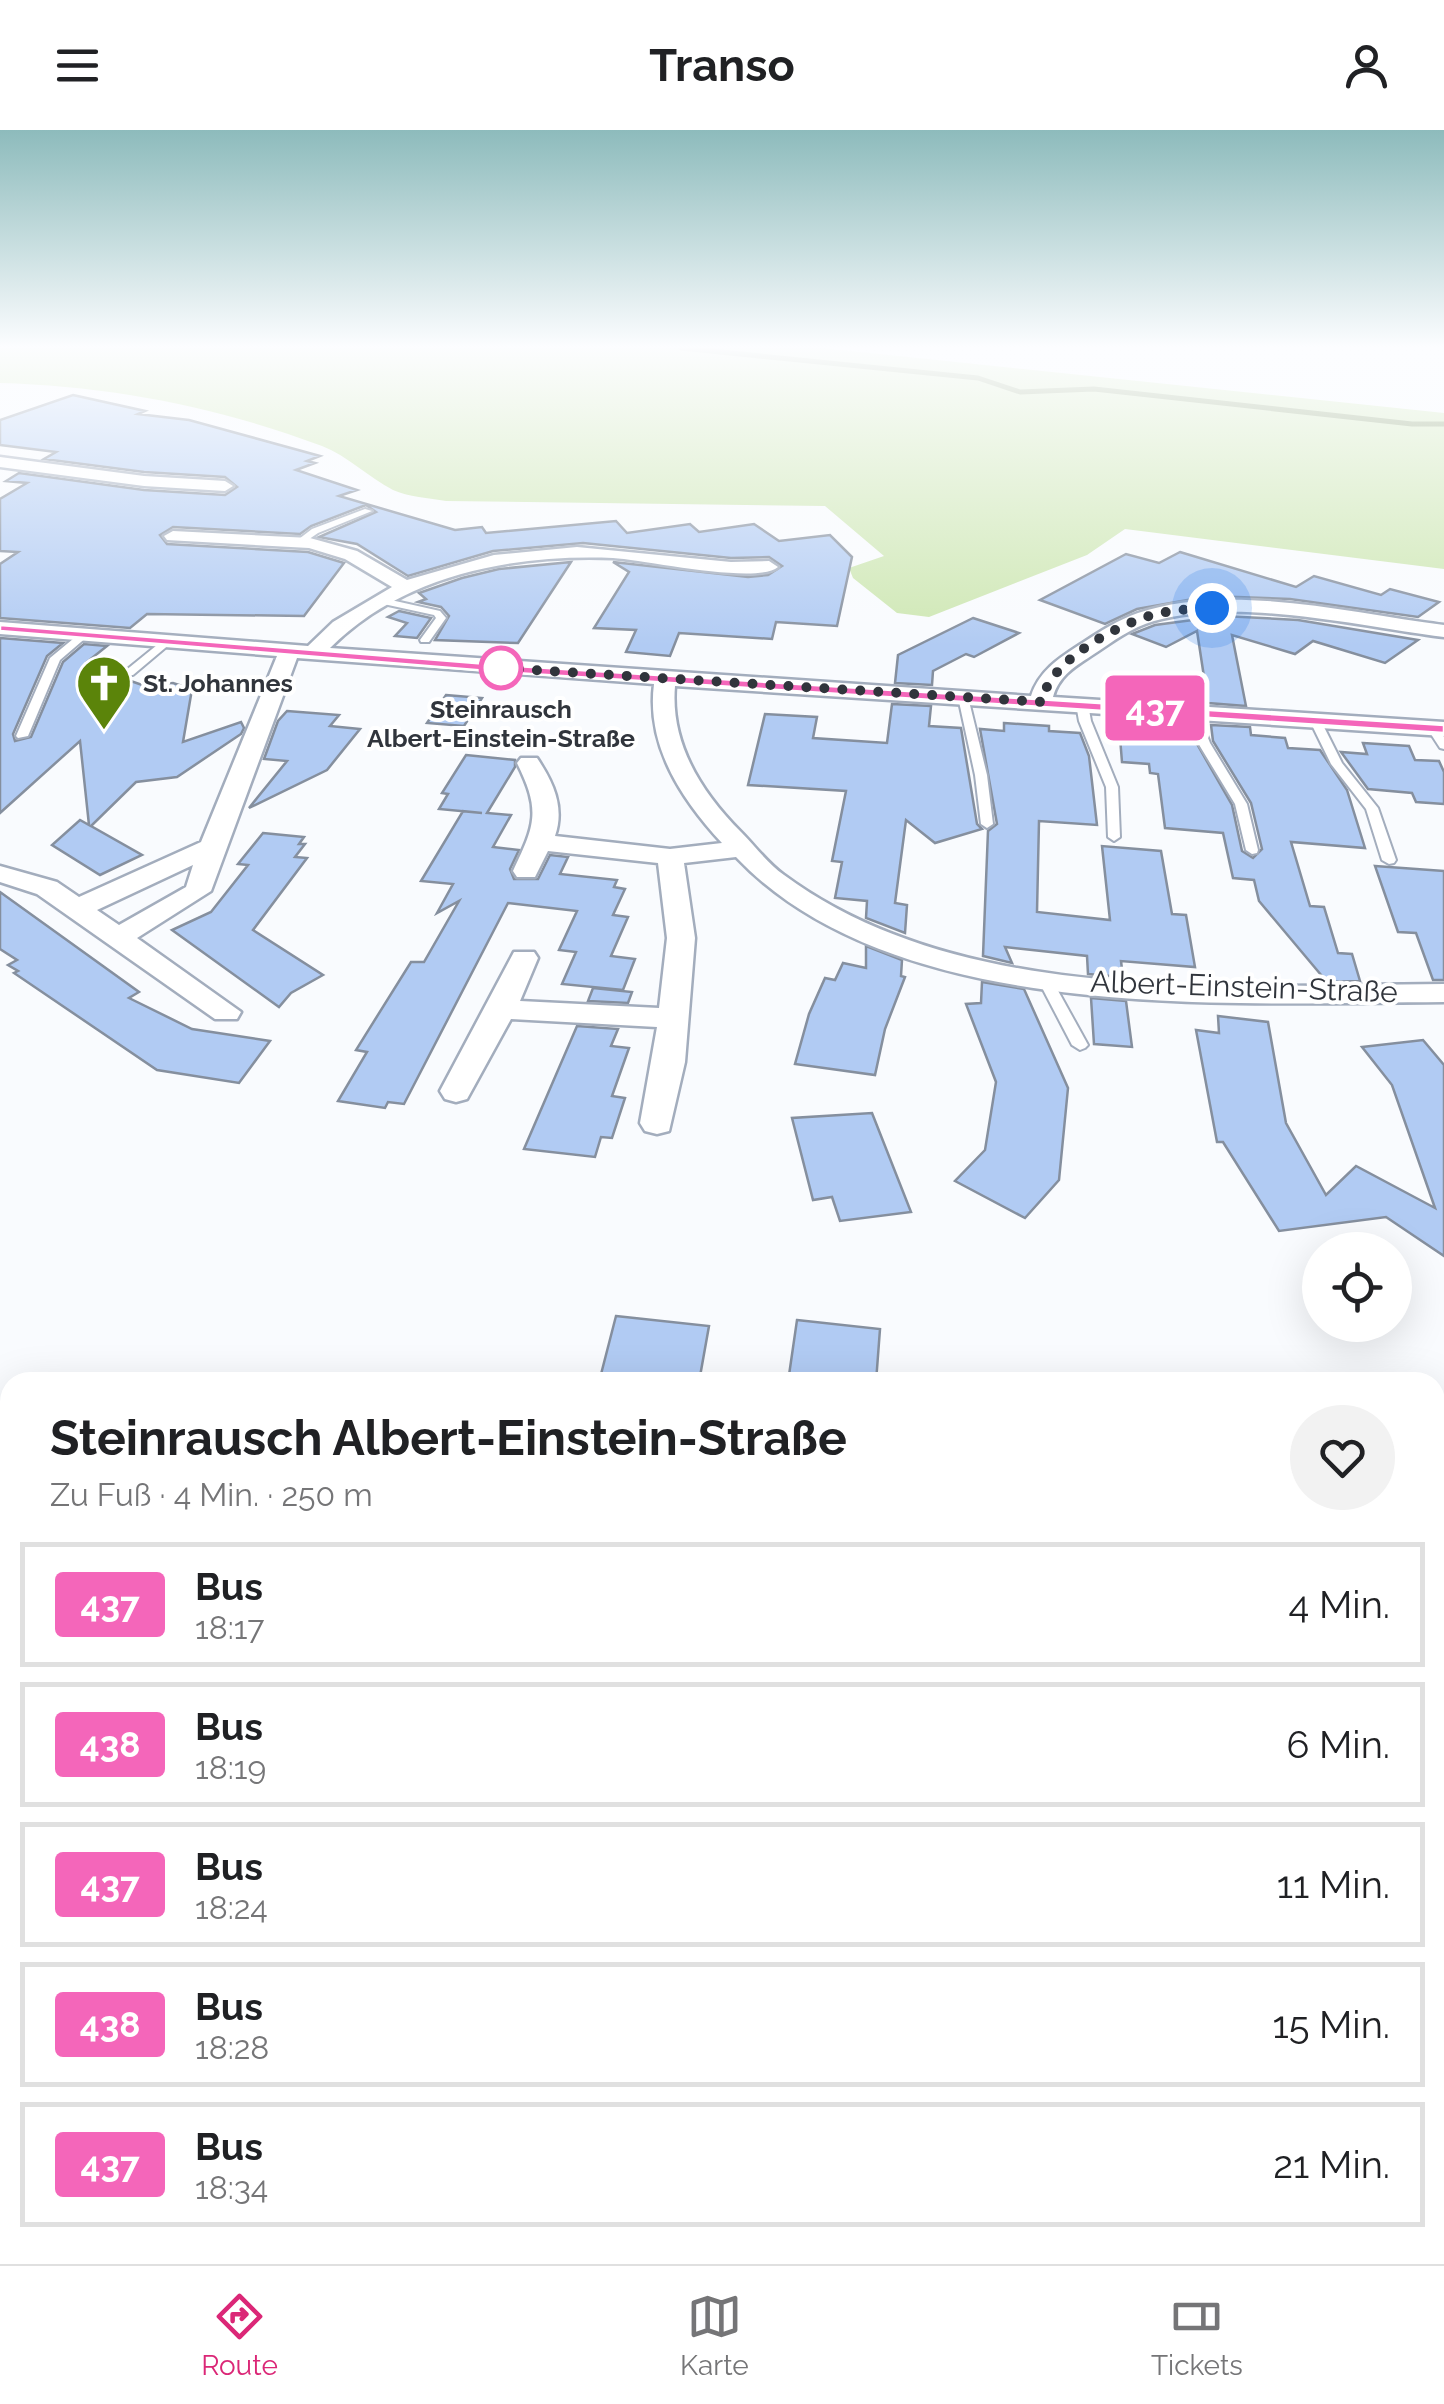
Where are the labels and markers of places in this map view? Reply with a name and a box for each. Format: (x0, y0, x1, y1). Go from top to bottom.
marker: Steinrausch Albert-Einstein-Straße (480, 647, 522, 689)
church icon: St. Johannes (74, 653, 134, 732)
place label: St. Johannes (143, 668, 293, 698)
place label: Steinrausch Albert-Einstein-Straße (367, 694, 635, 753)

